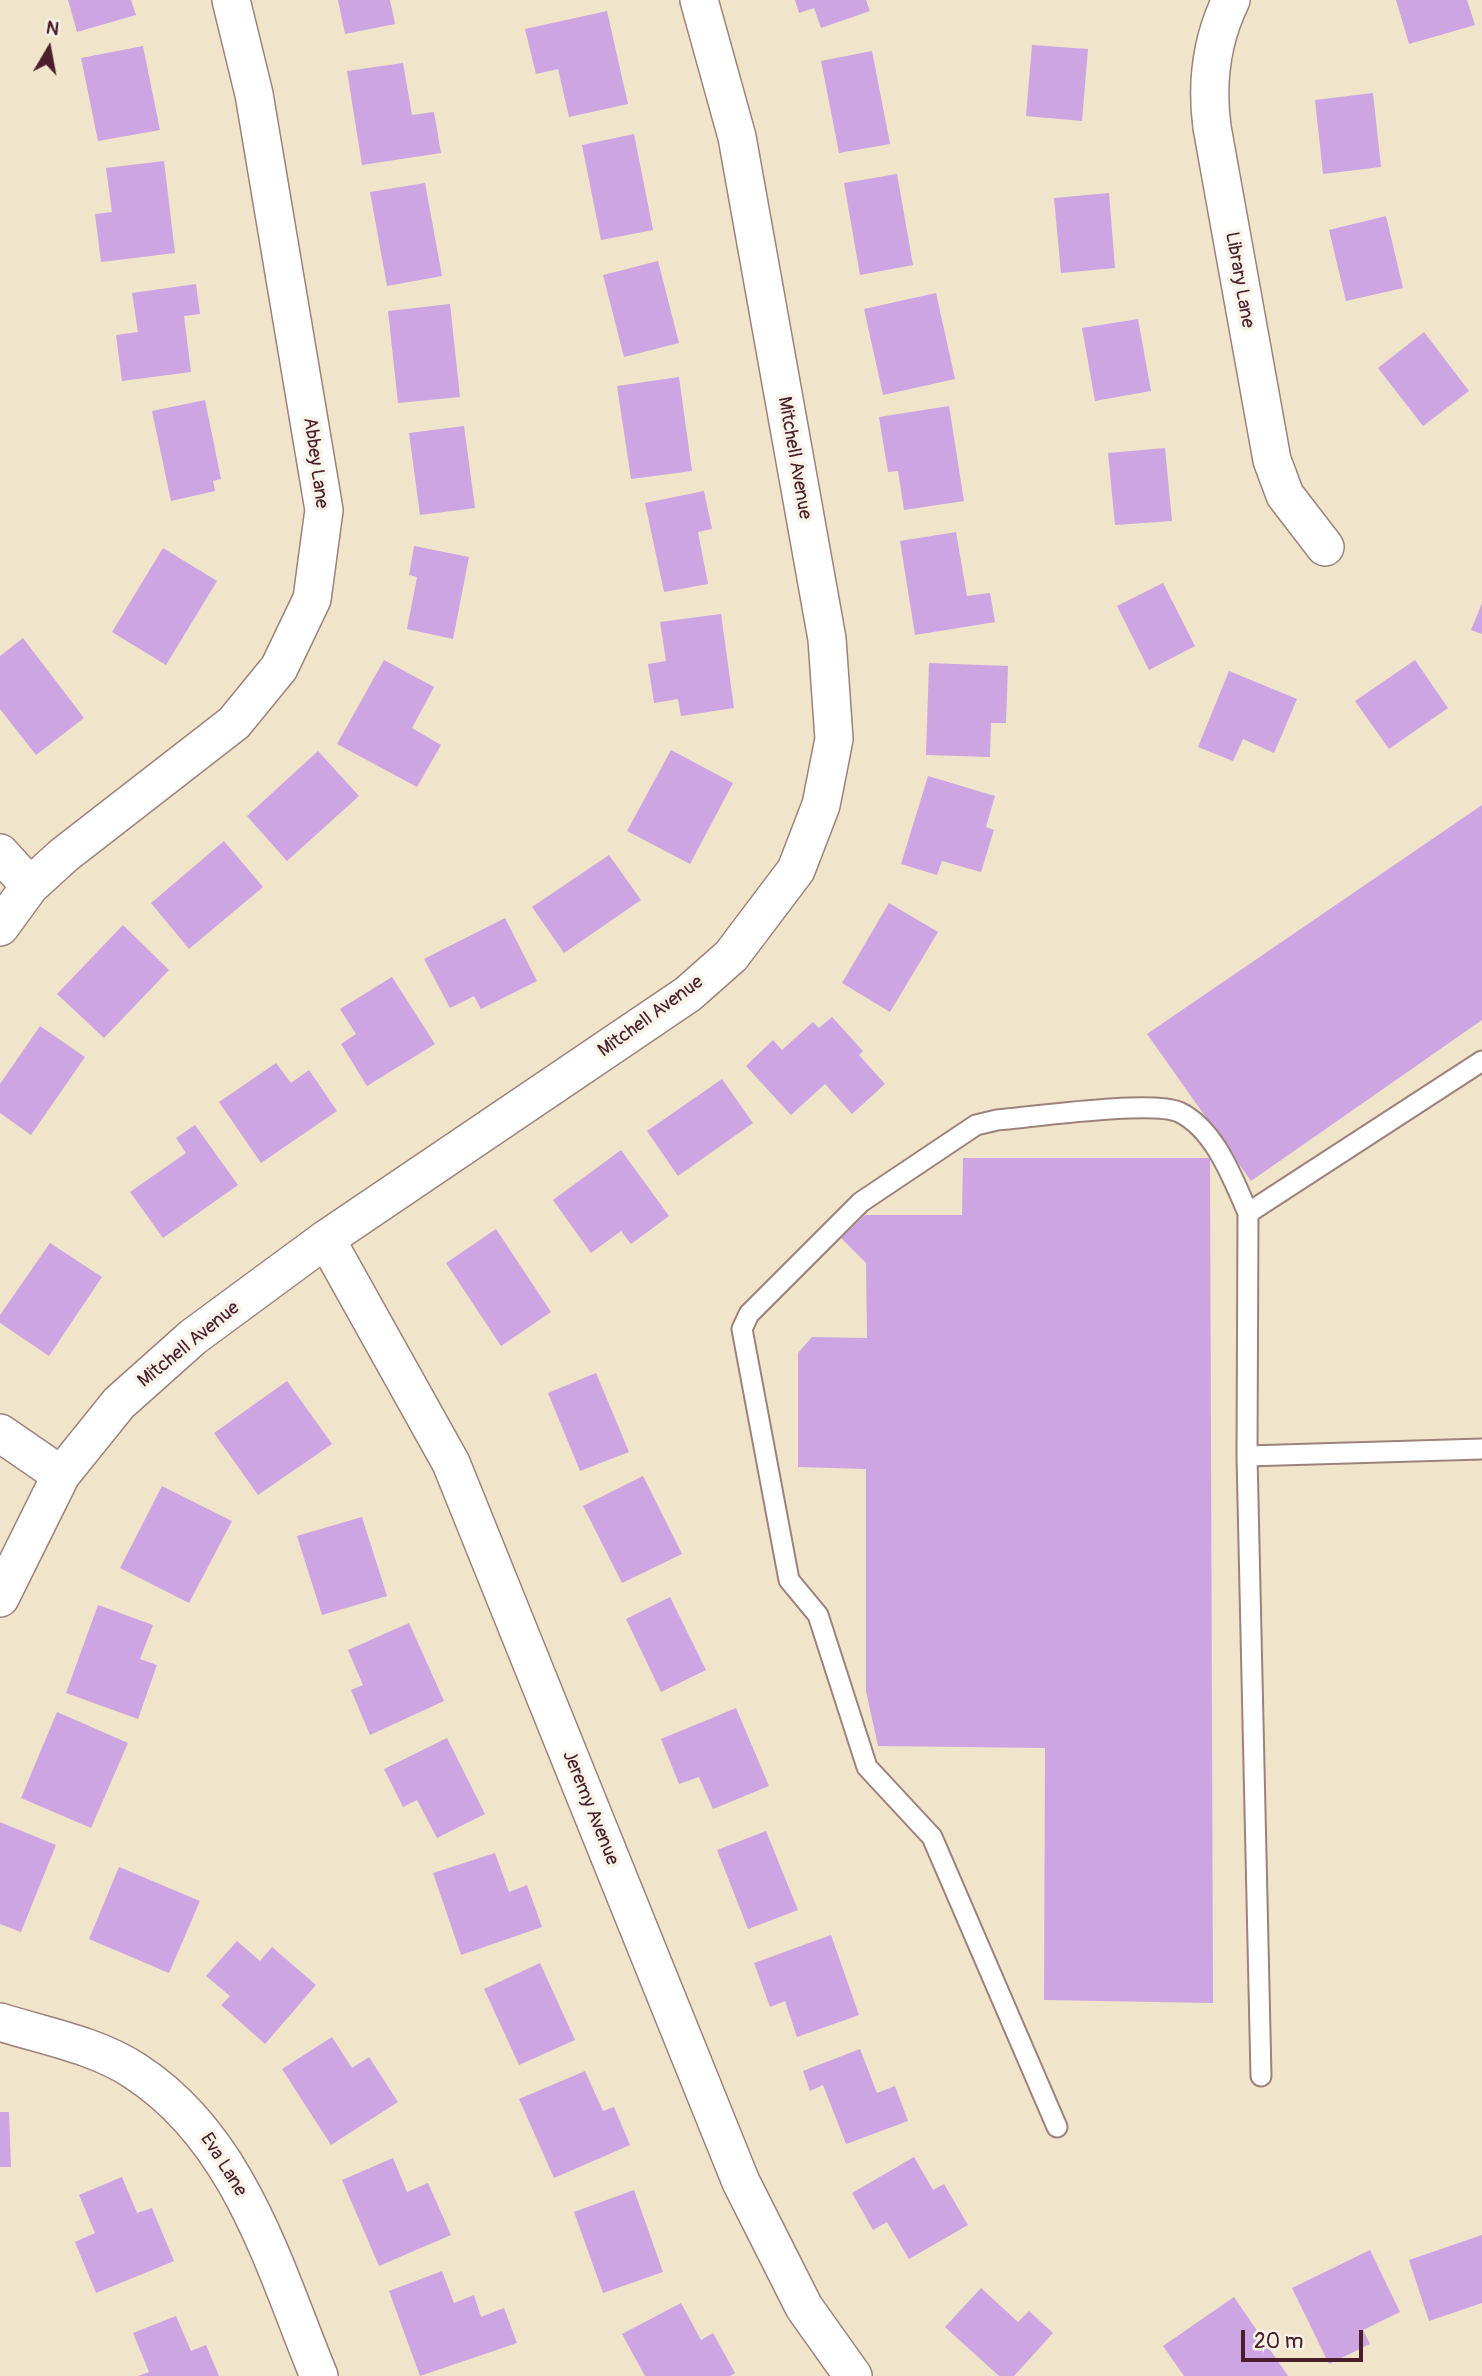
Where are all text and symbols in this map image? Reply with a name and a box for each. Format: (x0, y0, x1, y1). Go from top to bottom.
north arrow (14, 14, 84, 84)
text: N (44, 15, 61, 41)
street label: Library Lane (1219, 230, 1259, 330)
street label: Mitchell Avenue (772, 395, 816, 521)
street label: Abbey Lane (297, 416, 333, 510)
street label: Mitchell Avenue (594, 971, 708, 1063)
street label: Mitchell Avenue (134, 1297, 244, 1393)
street label: Jeremy Avenue (557, 1747, 623, 1869)
street label: Eva Lane (195, 2129, 251, 2201)
scale bar (1244, 2316, 1366, 2360)
text: 20 m (1254, 2328, 1303, 2355)

